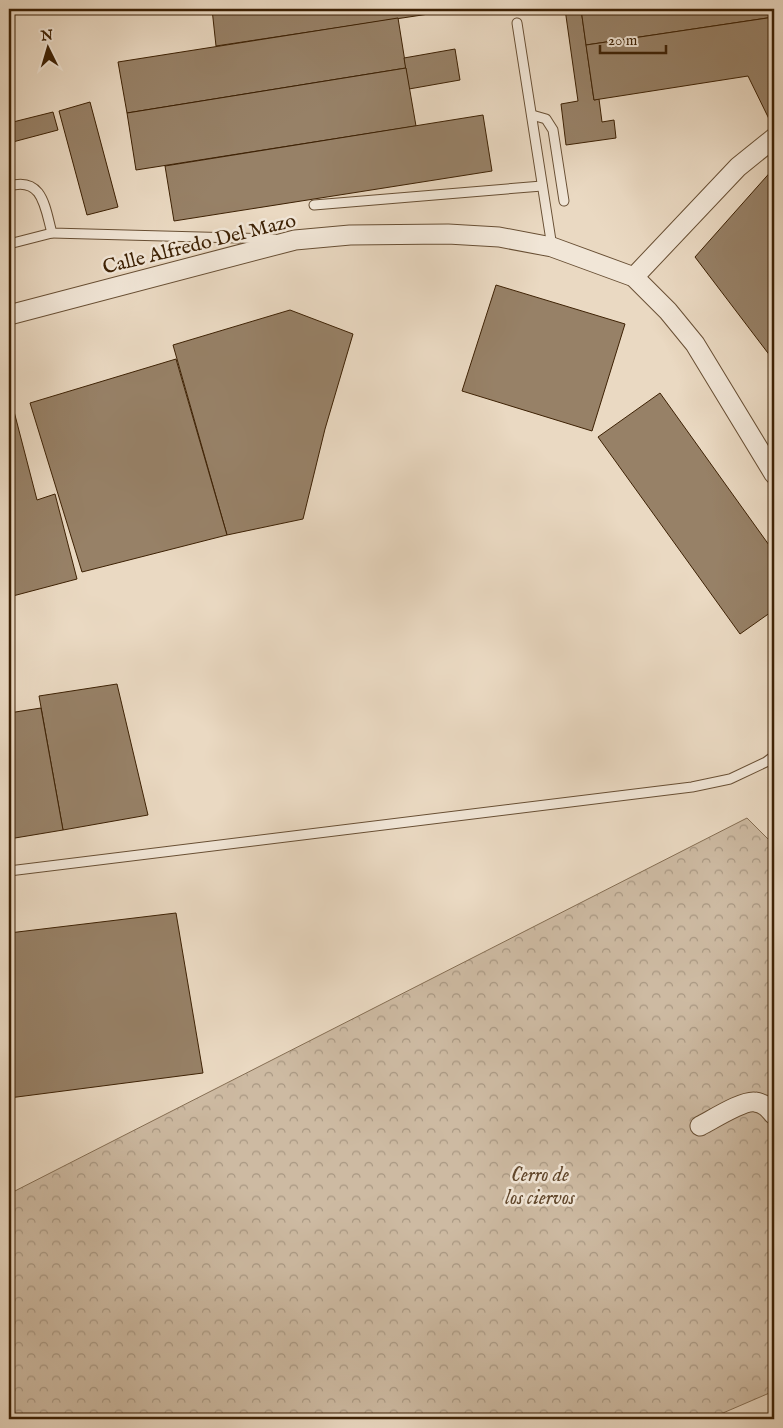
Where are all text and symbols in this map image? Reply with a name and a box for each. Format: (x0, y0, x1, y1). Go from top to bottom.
north arrow (22, 22, 72, 72)
scale bar (600, 22, 667, 54)
text: N (39, 27, 54, 46)
text: 20 m (608, 31, 638, 50)
street label: Calle Alfredo Del Mazo (100, 208, 299, 281)
park label: Cerro de los ciervos (505, 1163, 575, 1211)

